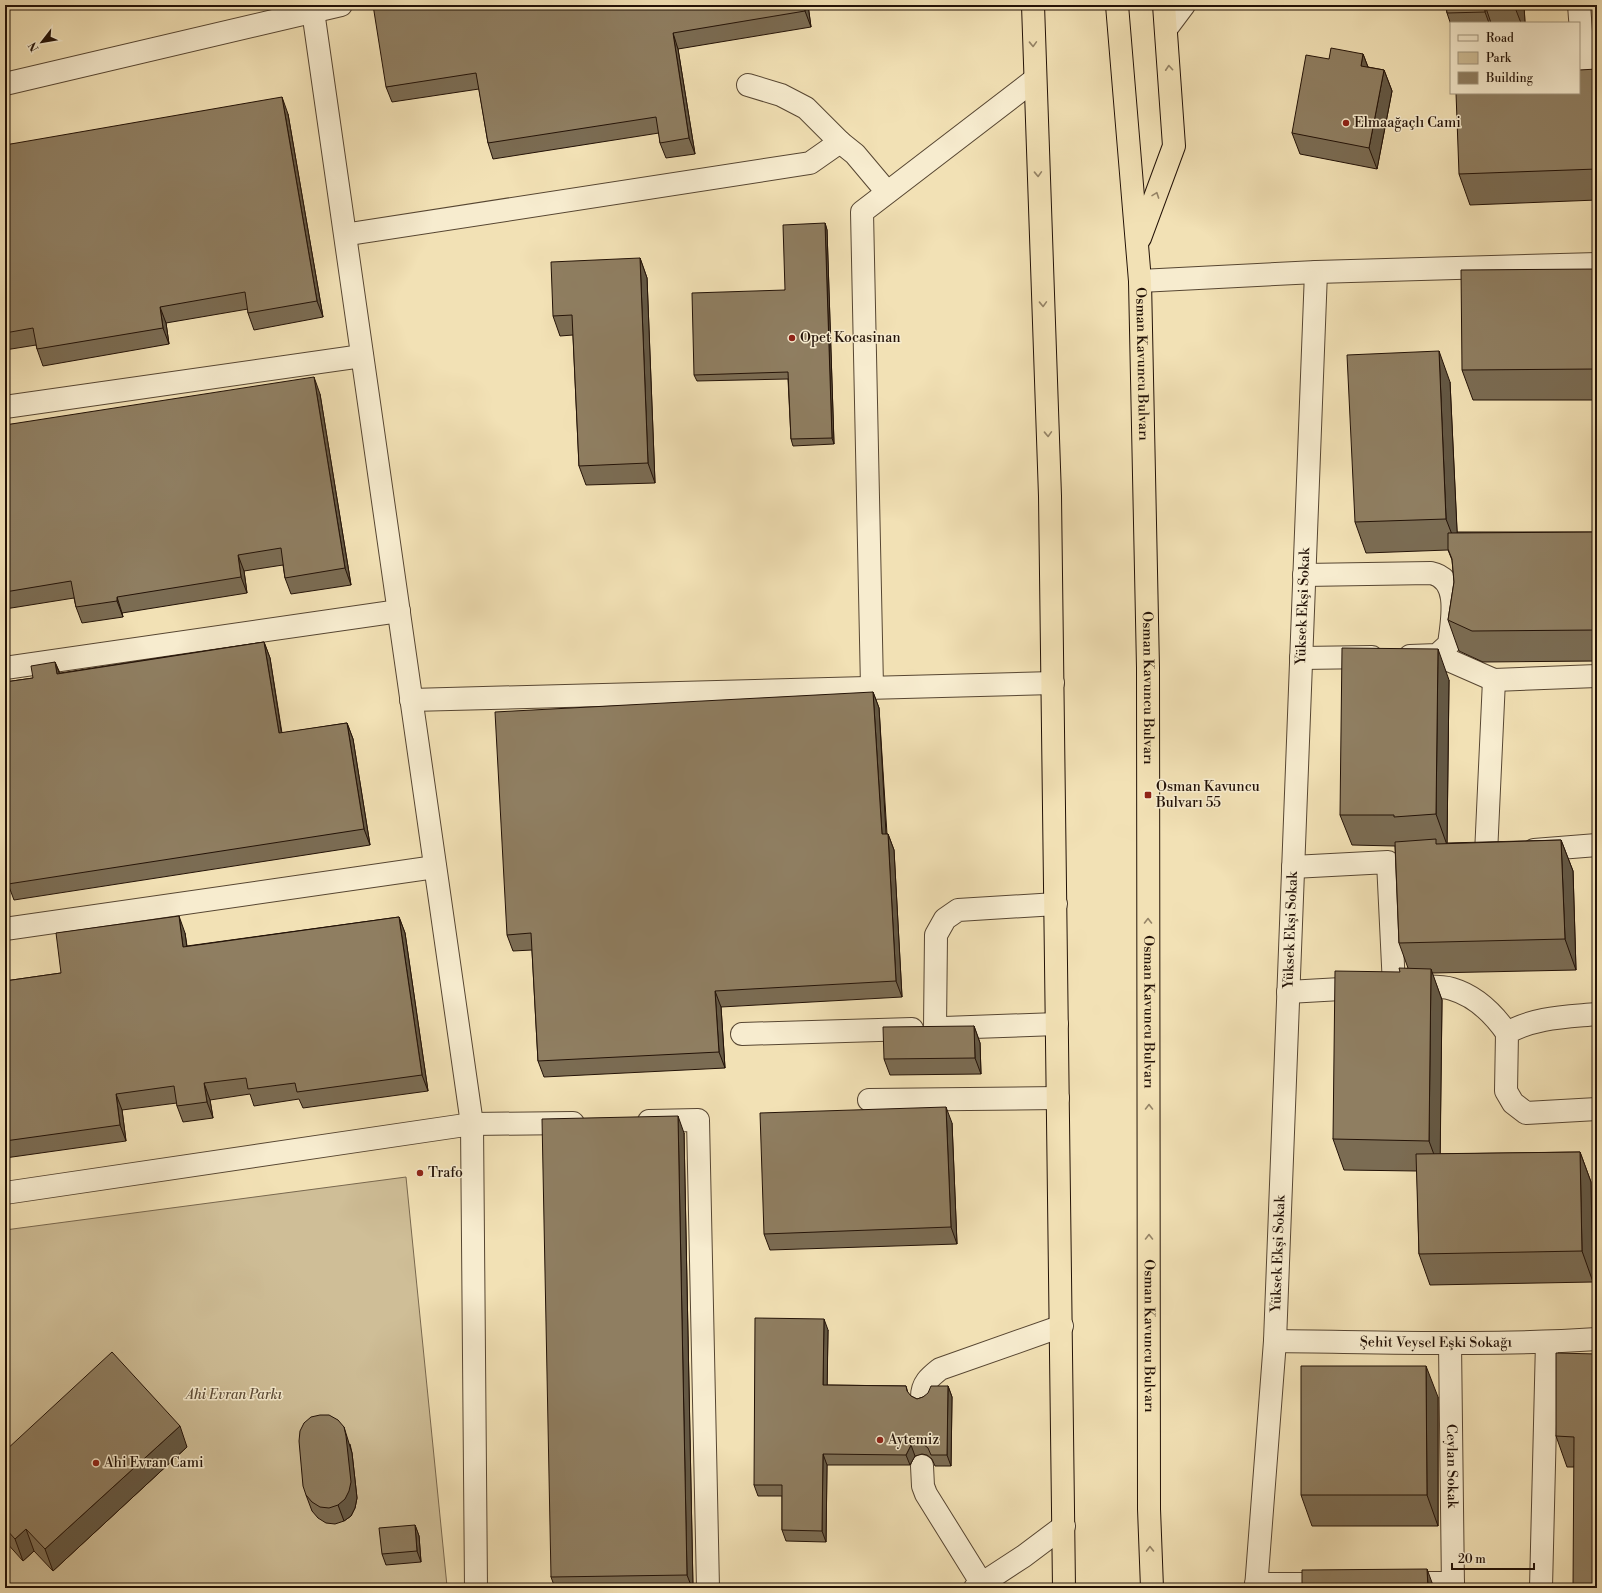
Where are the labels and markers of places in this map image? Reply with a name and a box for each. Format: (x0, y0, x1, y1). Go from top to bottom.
place label: Elmaağaçlı Cami (1354, 114, 1461, 132)
marker: Elmaağaçlı Cami (1341, 118, 1351, 128)
place label: Opet Kocasinan (800, 329, 901, 347)
marker: Opet Kocasinan (787, 333, 797, 343)
place label: Osman Kavuncu Bulvarı 55 (1155, 778, 1260, 812)
marker: Osman Kavuncu Bulvarı 55 (1143, 790, 1153, 800)
place label: Trafo (428, 1164, 463, 1182)
marker: Trafo (415, 1168, 425, 1178)
place label: Aytemiz (887, 1431, 939, 1449)
marker: Aytemiz (875, 1435, 885, 1445)
place label: Ahi Evran Cami (103, 1454, 204, 1472)
marker: Ahi Evran Cami (91, 1458, 101, 1468)

